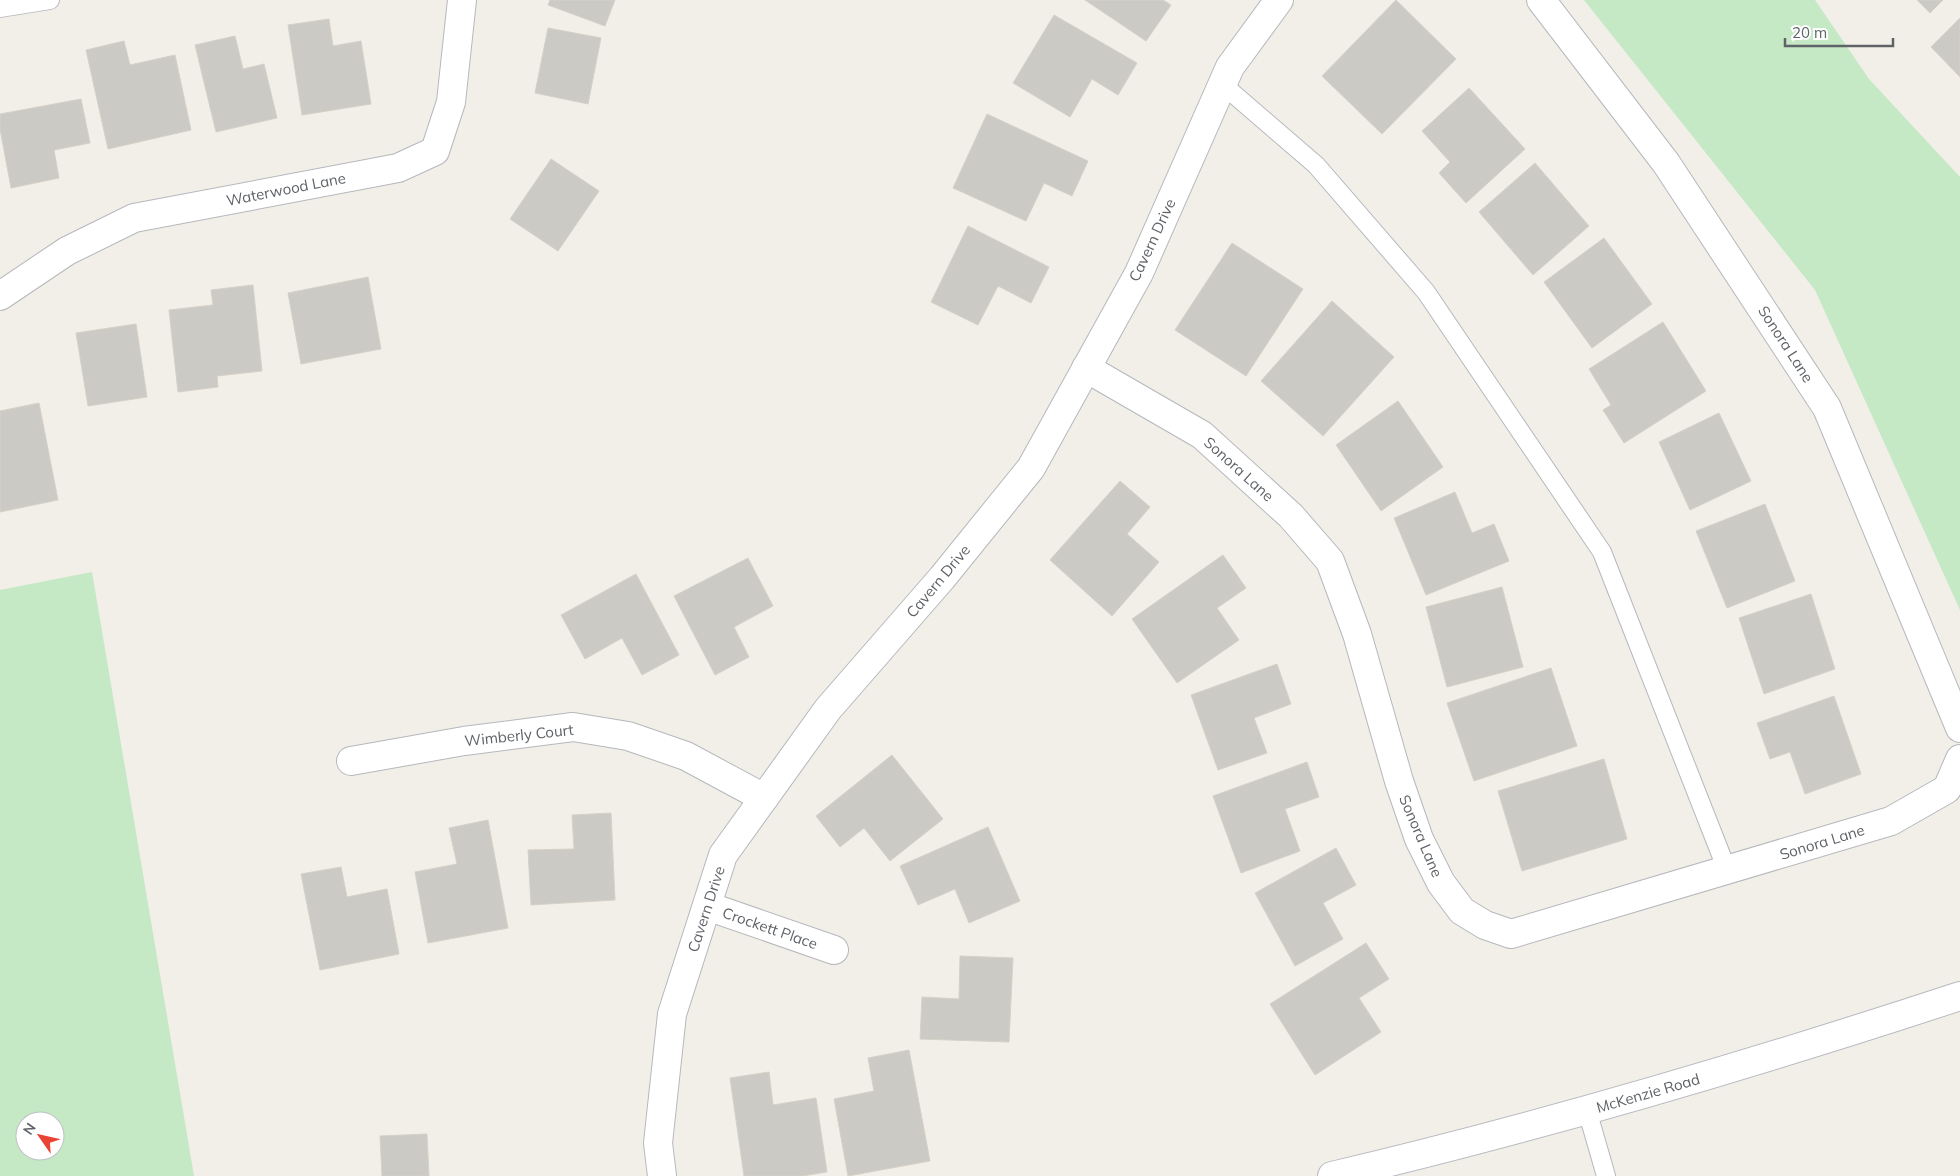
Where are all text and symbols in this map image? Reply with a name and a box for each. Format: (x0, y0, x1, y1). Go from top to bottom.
scale bar (1785, 15, 1892, 47)
text: 20 m (1792, 23, 1827, 42)
street label: Waterwood Lane (225, 168, 347, 210)
street label: Cavern Drive (1125, 195, 1179, 285)
street label: Sonora Lane (1754, 302, 1818, 386)
street label: Sonora Lane (1200, 433, 1278, 505)
street label: Cavern Drive (902, 541, 974, 621)
street label: Wimberly Court (464, 720, 574, 750)
street label: Sonora Lane (1395, 792, 1447, 880)
street label: Sonora Lane (1777, 820, 1867, 864)
street label: Cavern Drive (683, 864, 729, 954)
street label: Crockett Place (720, 903, 820, 953)
street label: McKenzie Road (1594, 1069, 1702, 1117)
north arrow (15, 1111, 65, 1161)
text: N (19, 1119, 40, 1138)

